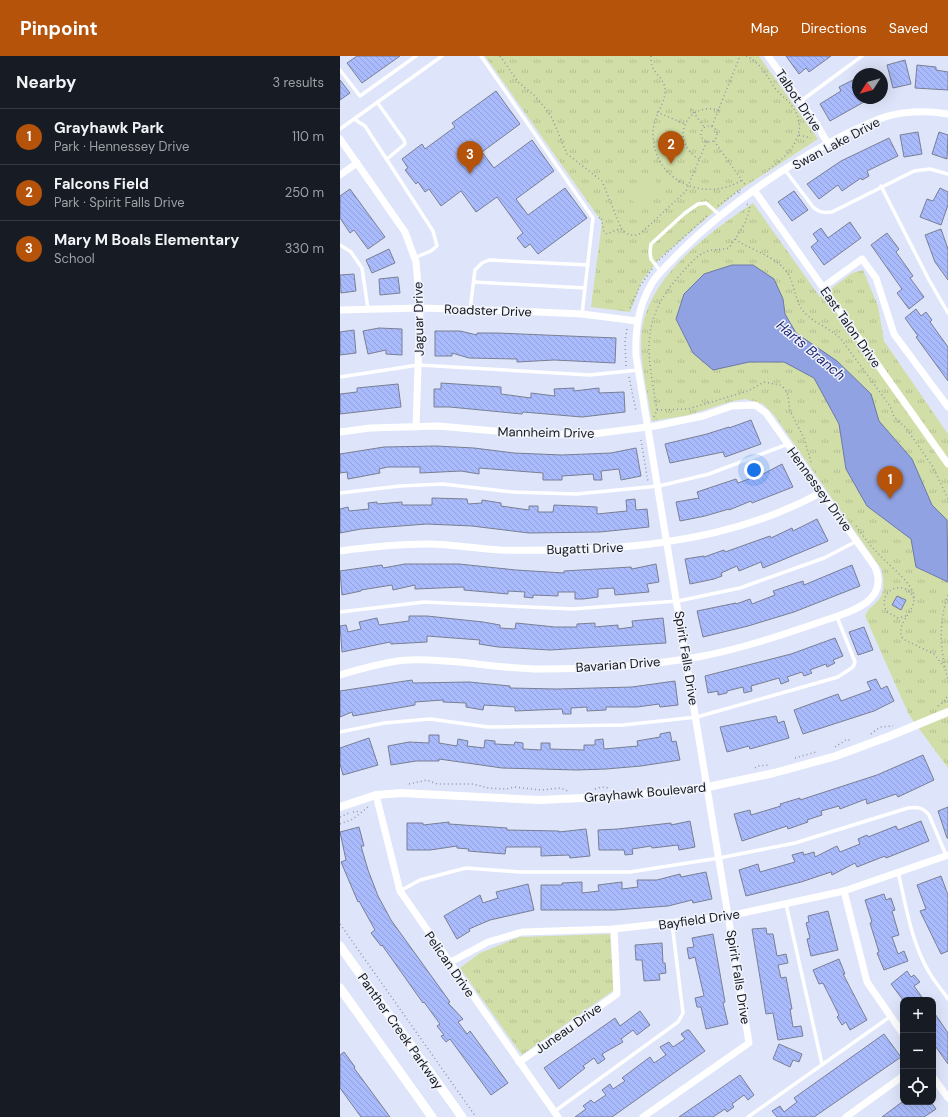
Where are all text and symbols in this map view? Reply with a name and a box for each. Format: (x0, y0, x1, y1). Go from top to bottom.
text: Pinpoint (20, 16, 98, 41)
text: Map (751, 19, 779, 37)
text: Directions (801, 19, 867, 37)
text: Saved (889, 19, 928, 37)
street label: Talbot Drive (772, 66, 826, 135)
north arrow (852, 68, 888, 104)
text: Nearby (16, 71, 76, 93)
text: 3 results (272, 74, 324, 91)
street label: Swan Lake Drive (789, 113, 883, 174)
text: Grayhawk Park (54, 118, 164, 138)
text: 1 (27, 128, 31, 145)
text: 110 m (292, 128, 324, 145)
pin: 2 (658, 131, 684, 164)
text: Park · Hennessey Drive (54, 138, 189, 155)
pin: 3 (457, 141, 483, 174)
text: Falcons Field (54, 174, 149, 194)
text: 2 (25, 184, 33, 201)
text: 250 m (285, 184, 324, 201)
text: Park · Spirit Falls Drive (54, 194, 185, 211)
text: Mary M Boals Elementary (54, 230, 239, 250)
text: 3 (25, 240, 33, 257)
text: 330 m (285, 240, 324, 257)
text: School (54, 250, 95, 267)
street label: Jaguar Drive (409, 282, 428, 356)
street label: East Talon Drive (816, 284, 885, 371)
street label: Roadster Drive (444, 300, 532, 321)
water label: Harts Branch (773, 316, 849, 384)
street label: Mannheim Drive (497, 423, 594, 442)
street label: Hennessey Drive (783, 444, 856, 535)
your location (744, 460, 764, 480)
pin: 1 (877, 466, 903, 499)
street label: Bugatti Drive (546, 539, 624, 558)
street label: Spirit Falls Drive (671, 610, 702, 707)
street label: Bavarian Drive (575, 653, 661, 676)
street label: Grayhawk Boulevard (583, 779, 707, 806)
street label: Bayfield Drive (657, 905, 741, 934)
street label: Pelican Drive (421, 928, 479, 1001)
street label: Spirit Falls Drive (723, 929, 754, 1026)
street label: Panther Creek Parkway (354, 970, 447, 1093)
map controls (900, 997, 936, 1105)
button: + (900, 997, 936, 1033)
street label: Juneau Drive (532, 999, 605, 1058)
button: − (900, 1033, 936, 1069)
button: locate (900, 1069, 936, 1105)

